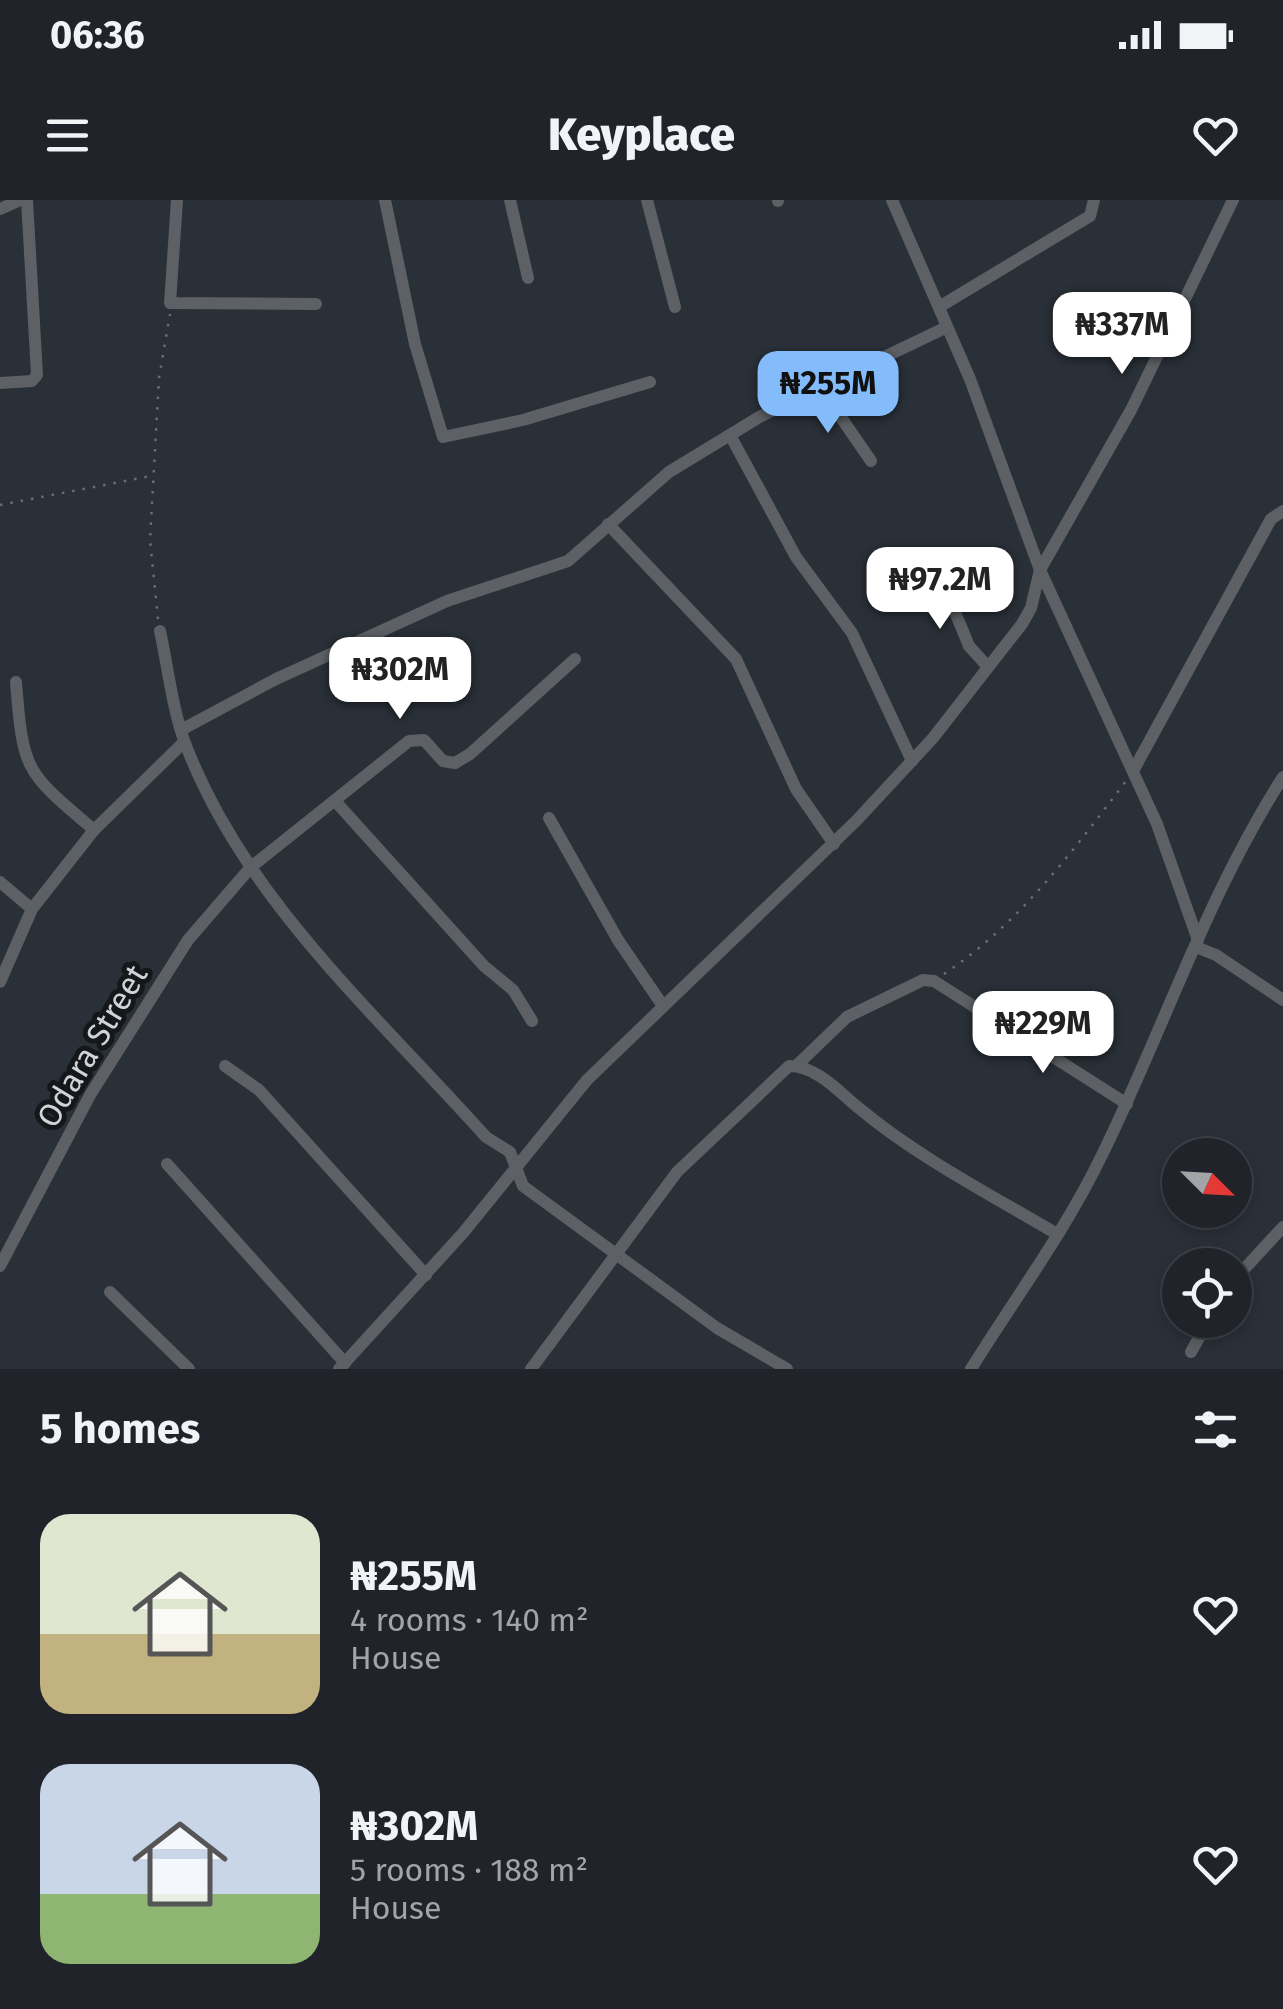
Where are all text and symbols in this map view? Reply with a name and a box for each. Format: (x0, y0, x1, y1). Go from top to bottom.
text: 06:36 (50, 12, 145, 58)
icon: menu (40, 108, 95, 163)
text: Keyplace (548, 108, 735, 162)
icon: heart (1188, 108, 1243, 163)
pin: ₦337M (1052, 292, 1192, 377)
text: ₦337M (1075, 305, 1169, 343)
pin: ₦255M (758, 351, 898, 436)
text: ₦255M (780, 364, 876, 402)
pin: ₦97.2M (859, 547, 1021, 632)
text: ₦97.2M (889, 560, 991, 598)
pin: ₦302M (330, 637, 470, 722)
text: ₦302M (351, 650, 449, 688)
street label: Odara Street (29, 958, 156, 1134)
pin: ₦229M (973, 991, 1113, 1076)
text: ₦229M (995, 1004, 1091, 1042)
north arrow (1162, 1138, 1252, 1228)
map controls (1162, 1138, 1252, 1338)
button: locate (1162, 1248, 1252, 1338)
icon: filters (1188, 1402, 1243, 1457)
text: 5 homes (40, 1404, 200, 1454)
text: ₦255M (350, 1551, 477, 1601)
icon: home (120, 1554, 240, 1674)
icon: heart (1188, 1587, 1243, 1642)
text: 4 rooms · 140 m² (350, 1601, 589, 1639)
text: House (350, 1639, 441, 1677)
text: ₦302M (350, 1801, 478, 1851)
icon: home (120, 1804, 240, 1924)
icon: heart (1188, 1837, 1243, 1892)
text: 5 rooms · 188 m² (350, 1851, 588, 1889)
text: House (350, 1889, 441, 1927)

